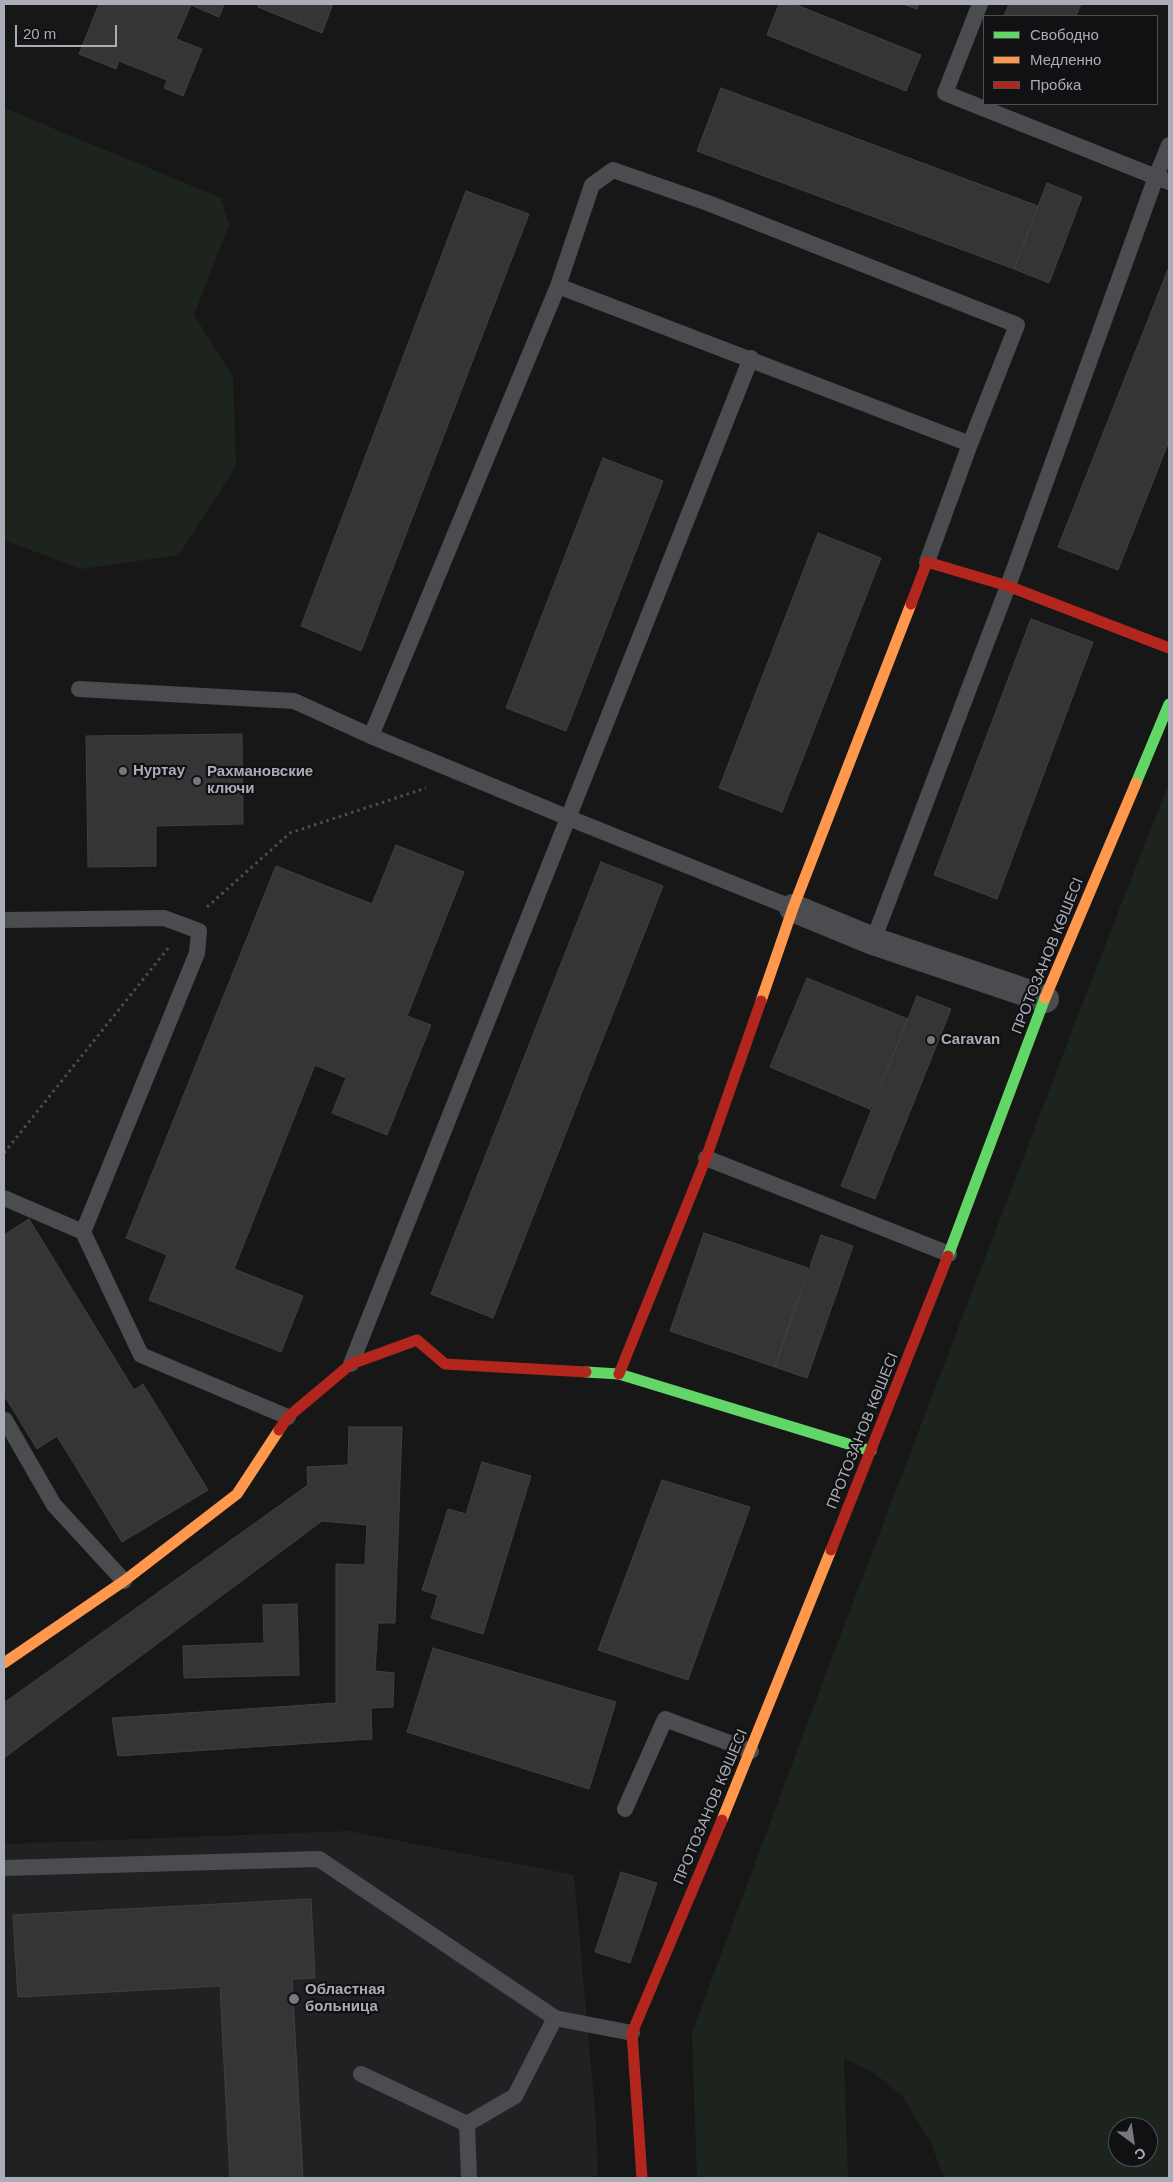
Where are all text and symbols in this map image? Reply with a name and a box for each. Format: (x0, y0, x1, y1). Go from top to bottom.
scale bar (18, 15, 120, 47)
legend (983, 15, 1158, 105)
text: 20 m (23, 25, 56, 42)
text: Свободно (1030, 26, 1099, 43)
text: Медленно (1030, 51, 1101, 68)
text: Пробка (1030, 76, 1081, 93)
place label: Нуртау (133, 762, 185, 780)
place label: Рахмановские ключи (207, 763, 313, 798)
marker: Нуртау (117, 765, 129, 777)
marker: Рахмановские ключи (191, 775, 203, 787)
street label: ПРОТОЗАНОВ КӨШЕСІ (1008, 875, 1088, 1037)
place label: Caravan (941, 1031, 1000, 1049)
marker: Caravan (925, 1034, 937, 1046)
street label: ПРОТОЗАНОВ КӨШЕСІ (823, 1350, 903, 1512)
street label: ПРОТОЗАНОВ КӨШЕСІ (670, 1727, 752, 1887)
place label: Областная больница (305, 1981, 385, 2016)
marker: Областная больница (287, 1992, 301, 2006)
north arrow (1108, 2117, 1158, 2167)
text: С (1132, 2145, 1149, 2163)

